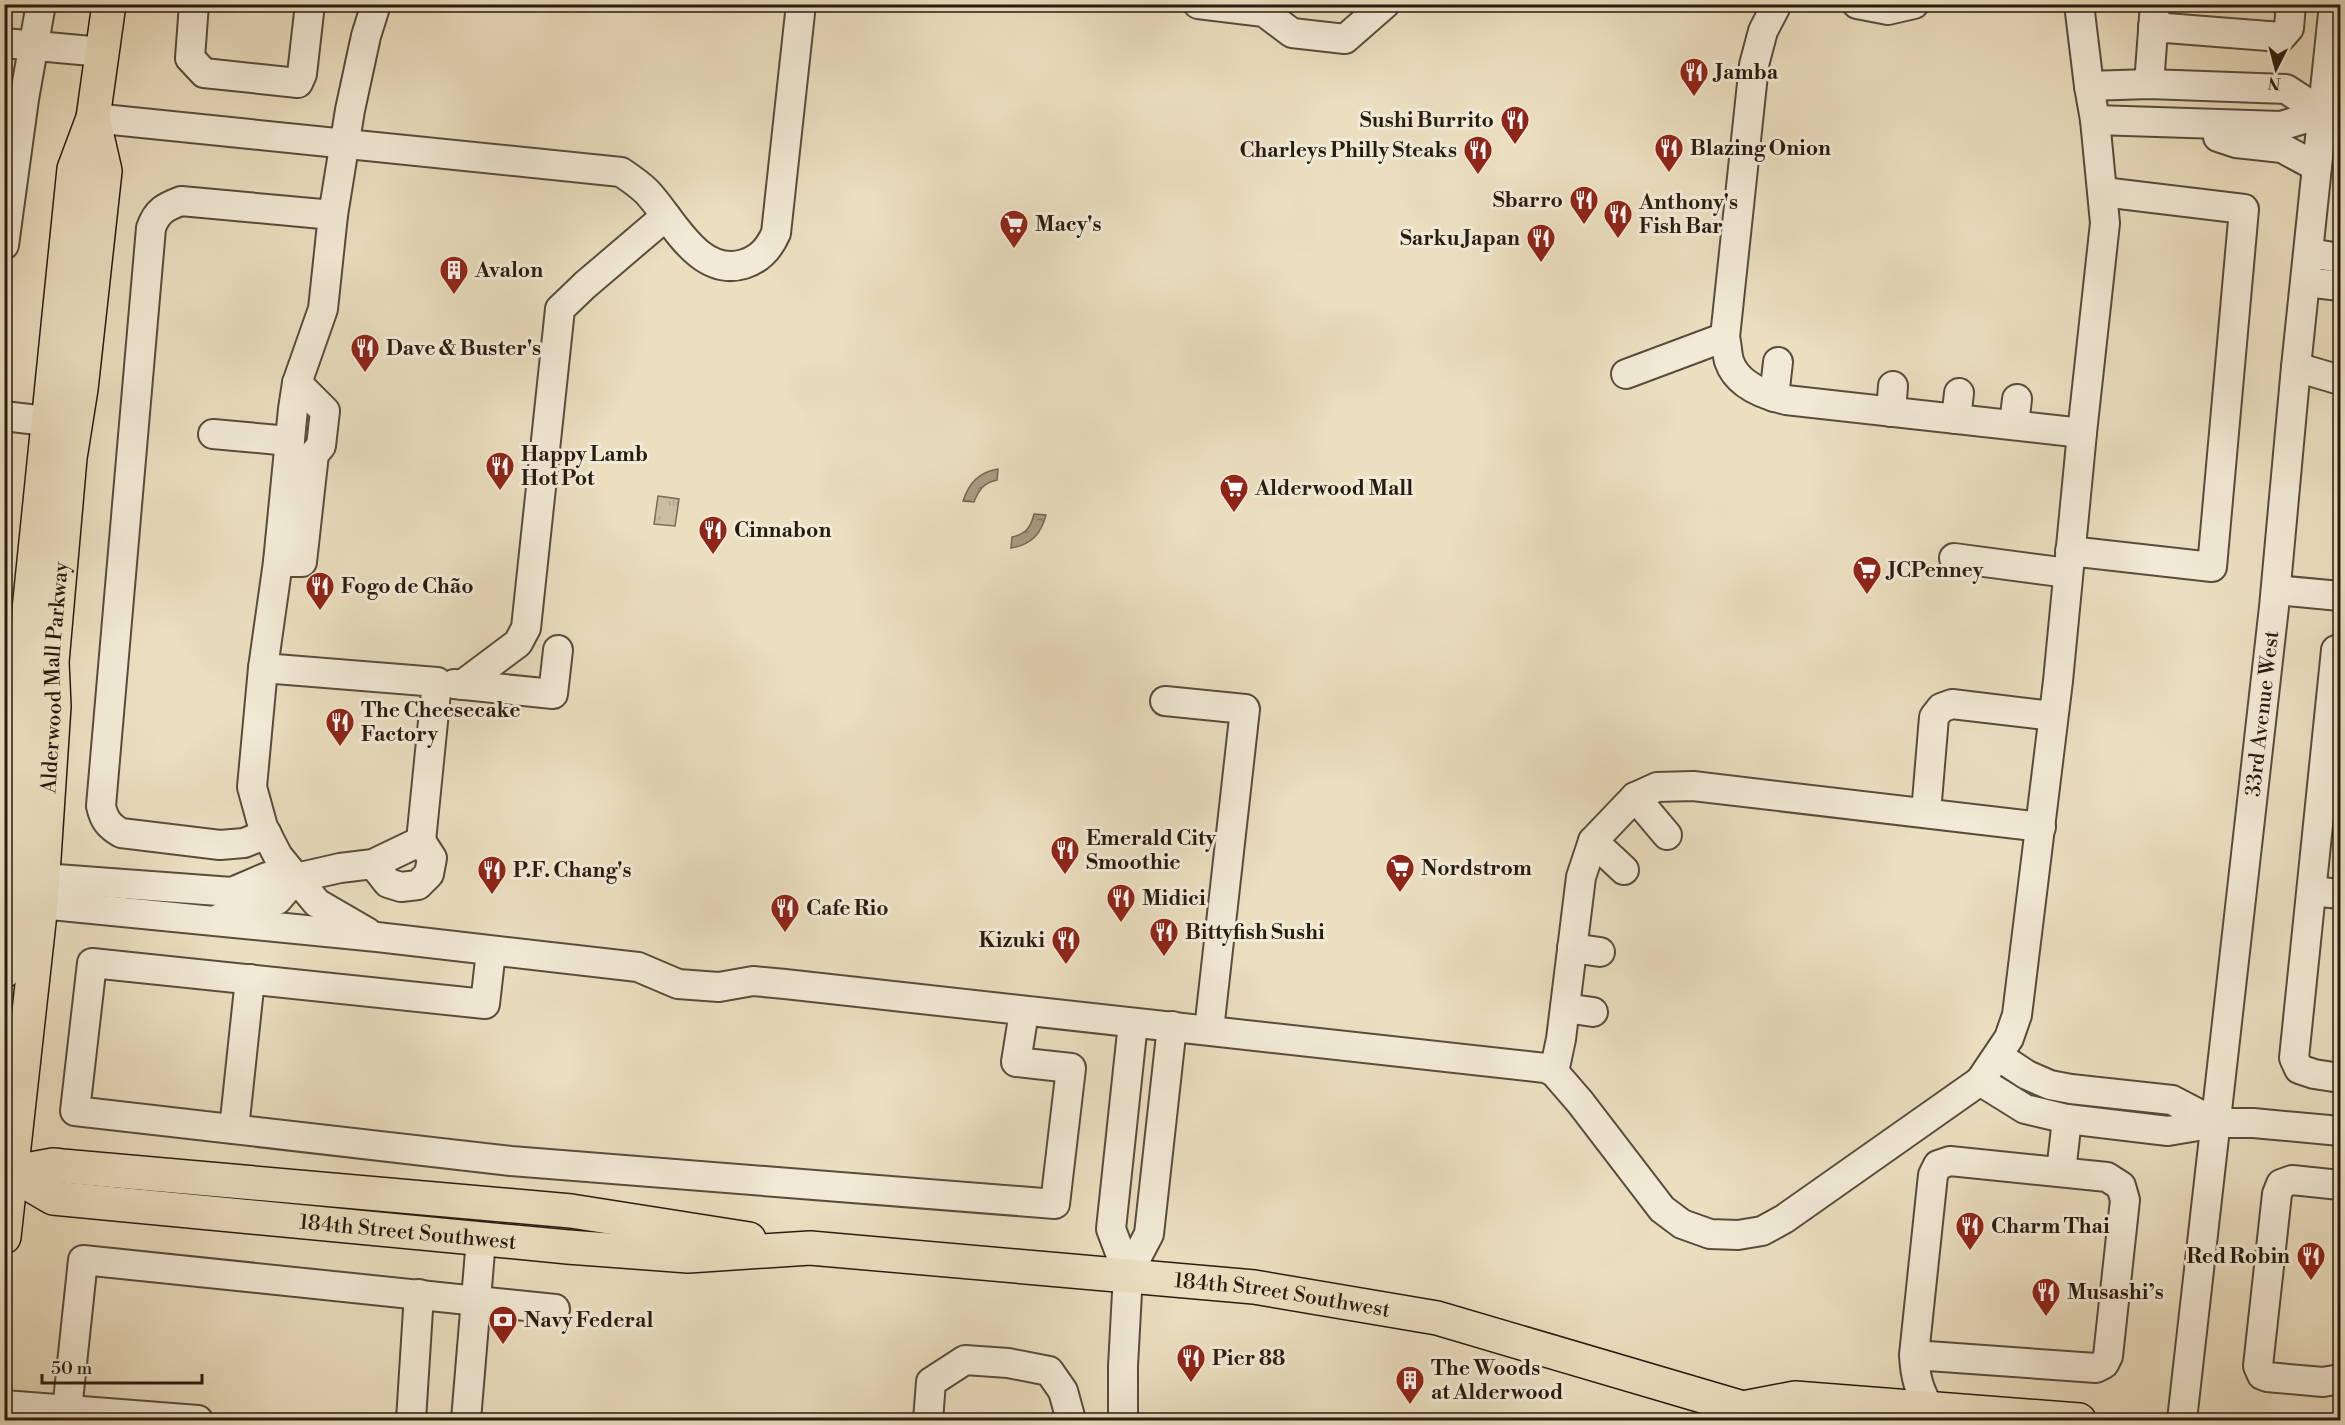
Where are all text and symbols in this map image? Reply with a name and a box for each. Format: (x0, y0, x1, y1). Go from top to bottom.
north arrow (2246, 39, 2306, 99)
restaurant icon: Jamba (1678, 56, 1710, 98)
place label: Jamba (1712, 60, 1779, 86)
text: N (2267, 72, 2282, 94)
restaurant icon: Sushi Burrito (1499, 104, 1531, 146)
place label: Sushi Burrito (1360, 108, 1494, 134)
restaurant icon: Blazing Onion (1653, 132, 1685, 174)
restaurant icon: Charleys Philly Steaks (1462, 134, 1494, 176)
place label: Blazing Onion (1690, 136, 1831, 162)
place label: Charleys Philly Steaks (1239, 138, 1457, 164)
restaurant icon: Sbarro (1568, 184, 1600, 226)
place label: Sbarro (1493, 188, 1563, 214)
place label: Anthony's Fish Bar (1638, 190, 1738, 240)
restaurant icon: Anthony's Fish Bar (1602, 198, 1634, 240)
supermarket icon: Macy's (998, 208, 1030, 250)
place label: Macy's (1035, 212, 1101, 238)
restaurant icon: Sarku Japan (1525, 222, 1557, 264)
place label: Sarku Japan (1400, 226, 1520, 252)
building icon: Avalon (438, 254, 470, 296)
place label: Avalon (474, 258, 543, 284)
restaurant icon: Dave & Buster's (349, 332, 381, 374)
place label: Dave & Buster's (386, 336, 541, 362)
place label: Happy Lamb Hot Pot (521, 442, 648, 492)
restaurant icon: Happy Lamb Hot Pot (484, 450, 516, 492)
supermarket icon: Alderwood Mall (1218, 472, 1250, 514)
place label: Alderwood Mall (1254, 476, 1413, 502)
restaurant icon: Cinnabon (697, 514, 729, 556)
place label: Cinnabon (734, 518, 831, 544)
supermarket icon: JCPenney (1851, 554, 1883, 596)
place label: JCPenney (1885, 558, 1984, 584)
street label: Alderwood Mall Parkway (36, 560, 75, 795)
restaurant icon: Fogo de Chão (304, 570, 336, 612)
place label: Fogo de Chão (341, 574, 474, 600)
street label: 33rd Avenue West (2241, 629, 2285, 798)
place label: The Cheesecake Factory (361, 698, 520, 748)
restaurant icon: The Cheesecake Factory (324, 706, 356, 748)
place label: Emerald City Smoothie (1086, 826, 1216, 876)
restaurant icon: Emerald City Smoothie (1049, 834, 1081, 876)
supermarket icon: Nordstrom (1384, 852, 1416, 894)
restaurant icon: P.F. Chang's (476, 854, 508, 896)
place label: Nordstrom (1421, 856, 1532, 882)
place label: P.F. Chang's (513, 858, 631, 884)
restaurant icon: Midici (1105, 882, 1137, 924)
place label: Midici (1142, 886, 1206, 912)
restaurant icon: Cafe Rio (769, 892, 801, 934)
place label: Cafe Rio (806, 896, 889, 922)
restaurant icon: Bittyfish Sushi (1148, 916, 1180, 958)
place label: Bittyfish Sushi (1185, 920, 1325, 946)
restaurant icon: Kizuki (1050, 924, 1082, 966)
place label: Kizuki (979, 928, 1045, 954)
street label: 184th Street Southwest (298, 1209, 518, 1256)
restaurant icon: Charm Thai (1954, 1210, 1986, 1252)
place label: Charm Thai (1991, 1214, 2110, 1240)
restaurant icon: Red Robin (2295, 1240, 2327, 1282)
place label: Red Robin (2186, 1244, 2290, 1270)
street label: 184th Street Southwest (1173, 1268, 1392, 1324)
restaurant icon: Musashi’s (2030, 1276, 2062, 1318)
place label: Musashi’s (2067, 1280, 2164, 1306)
bank icon: Navy Federal (487, 1304, 519, 1346)
place label: Navy Federal (524, 1308, 653, 1334)
restaurant icon: Pier 88 (1175, 1342, 1207, 1384)
place label: Pier 88 (1212, 1346, 1285, 1372)
scale bar (42, 1347, 202, 1385)
place label: The Woods at Alderwood (1431, 1356, 1563, 1406)
text: 50 m (51, 1357, 93, 1380)
building icon: The Woods at Alderwood (1394, 1364, 1426, 1406)

